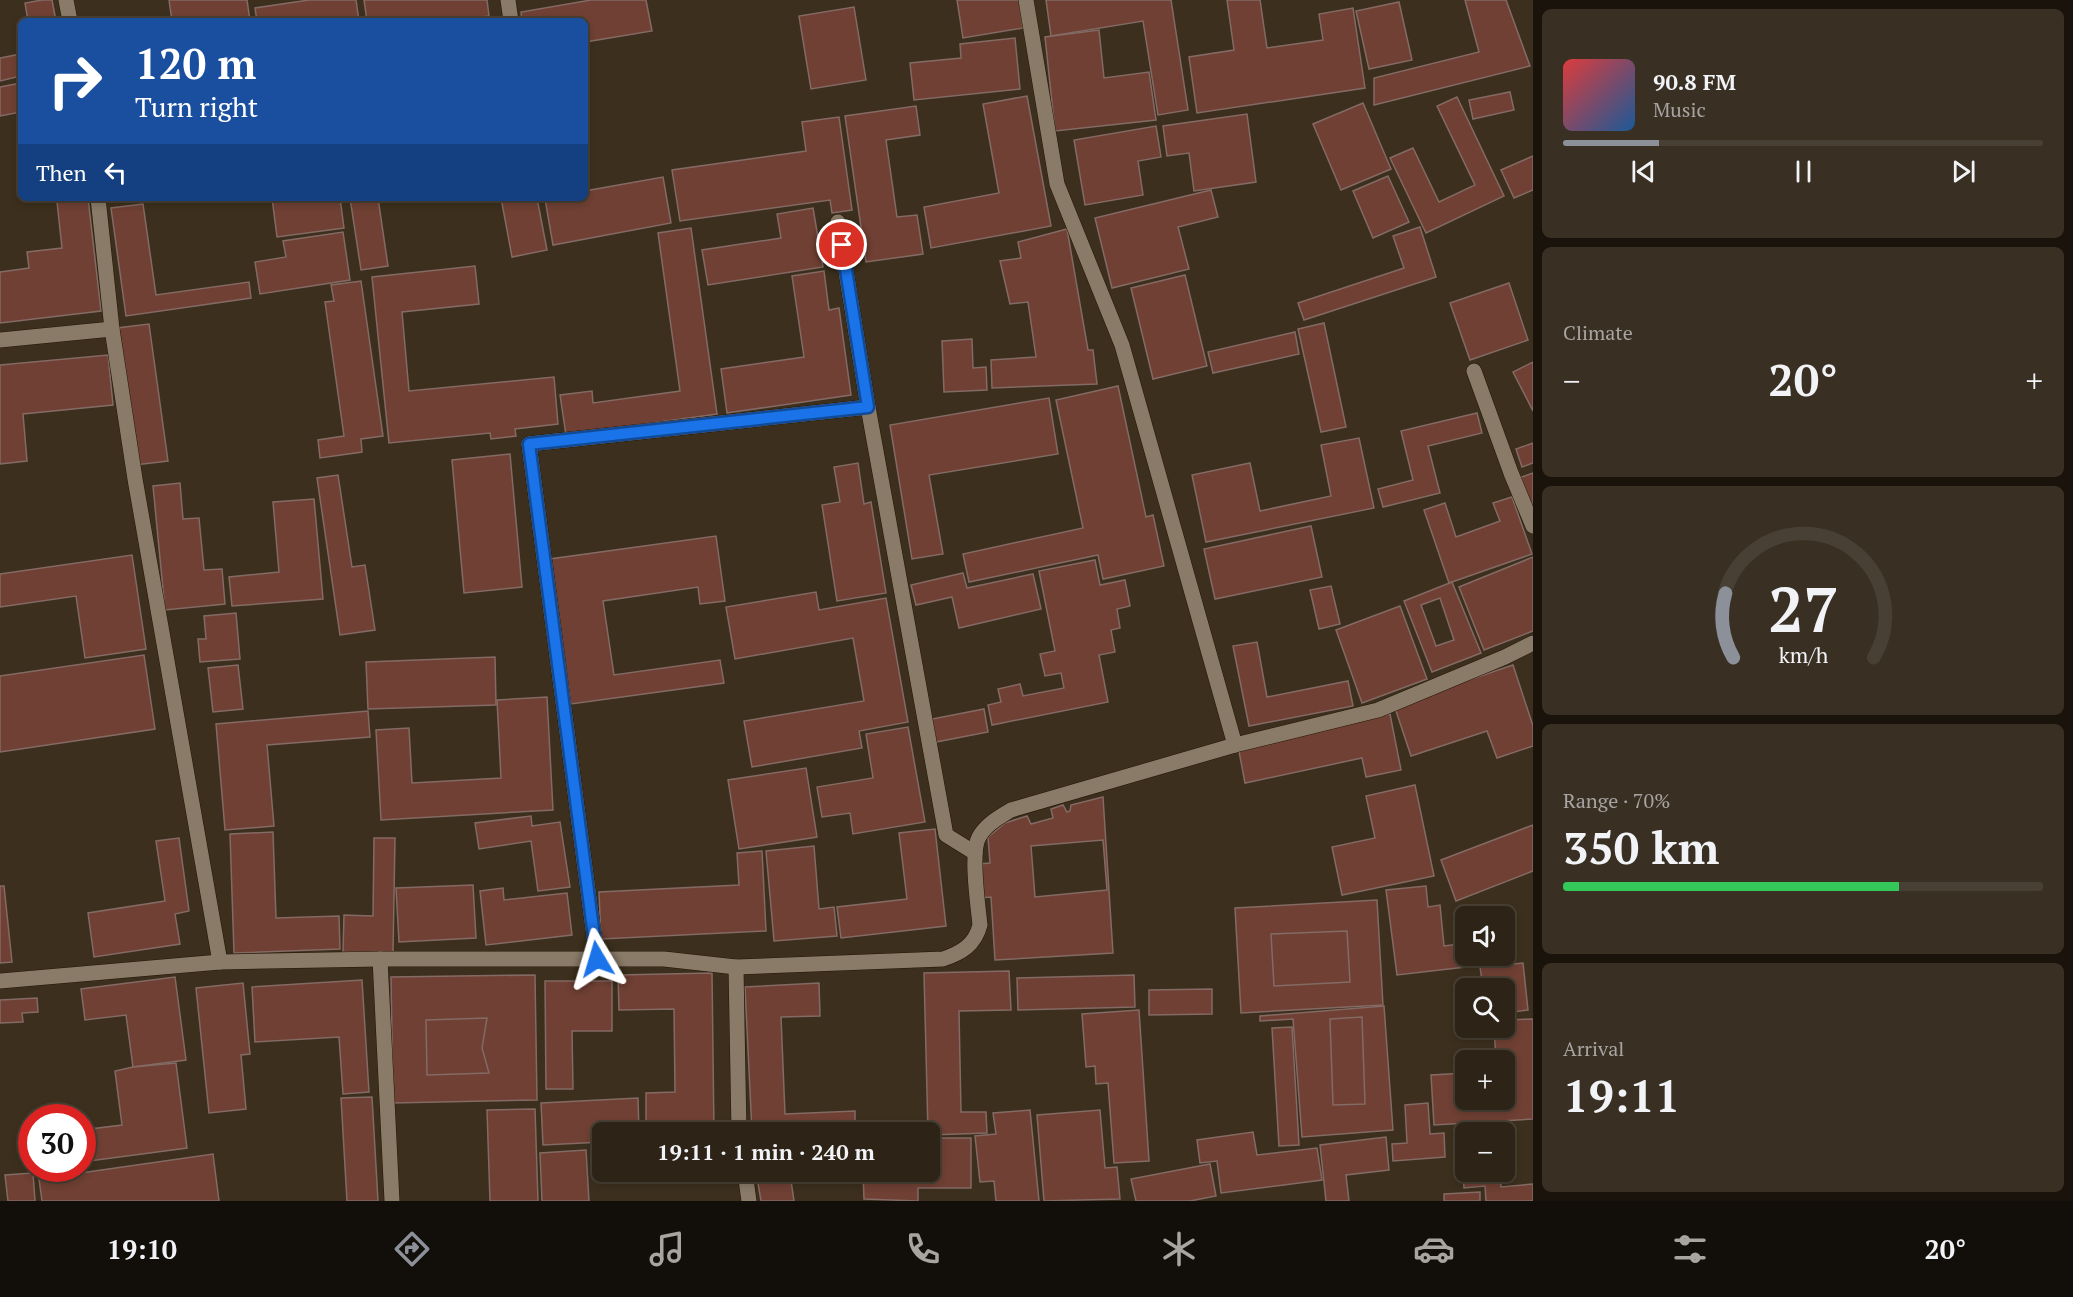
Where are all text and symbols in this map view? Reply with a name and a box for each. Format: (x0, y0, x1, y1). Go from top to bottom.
text: 120 m (135, 35, 256, 91)
icon: right (36, 42, 114, 120)
text: 90.8 FM (1653, 67, 1736, 96)
text: Turn right (135, 89, 258, 125)
text: Music (1653, 96, 1706, 123)
icon: previous (1627, 155, 1660, 188)
icon: pause (1787, 155, 1820, 188)
icon: next (1947, 155, 1980, 188)
icon: left (99, 156, 132, 189)
text: Then (36, 158, 87, 187)
pin (816, 219, 867, 270)
icon: arrive (825, 228, 858, 261)
text: Climate (1563, 319, 1633, 346)
text: 20° (1768, 349, 1838, 409)
text: − (1563, 359, 1581, 402)
text: + (2025, 359, 2043, 402)
text: 27 (1768, 567, 1838, 650)
text: km/h (1778, 641, 1828, 669)
text: Range · 70% (1563, 787, 1670, 814)
text: 350 km (1563, 817, 1719, 877)
map controls (1455, 906, 1515, 1182)
button: sound (1455, 906, 1515, 966)
position arrow (565, 927, 629, 991)
button: search (1455, 978, 1515, 1038)
text: Arrival (1563, 1035, 1624, 1062)
button: + (1455, 1050, 1515, 1110)
text: 19:11 (1563, 1065, 1680, 1125)
speed limit sign: 30 (18, 1104, 96, 1182)
button: − (1455, 1122, 1515, 1182)
text: 19:11 · 1 min · 240 m (657, 1137, 875, 1166)
icon: directions (391, 1228, 433, 1270)
icon: music (646, 1228, 688, 1270)
icon: phone (902, 1228, 944, 1270)
icon: climate (1158, 1228, 1200, 1270)
icon: car (1413, 1228, 1455, 1270)
icon: filters (1669, 1228, 1711, 1270)
text: 19:10 (107, 1231, 177, 1267)
text: 20° (1924, 1231, 1966, 1267)

